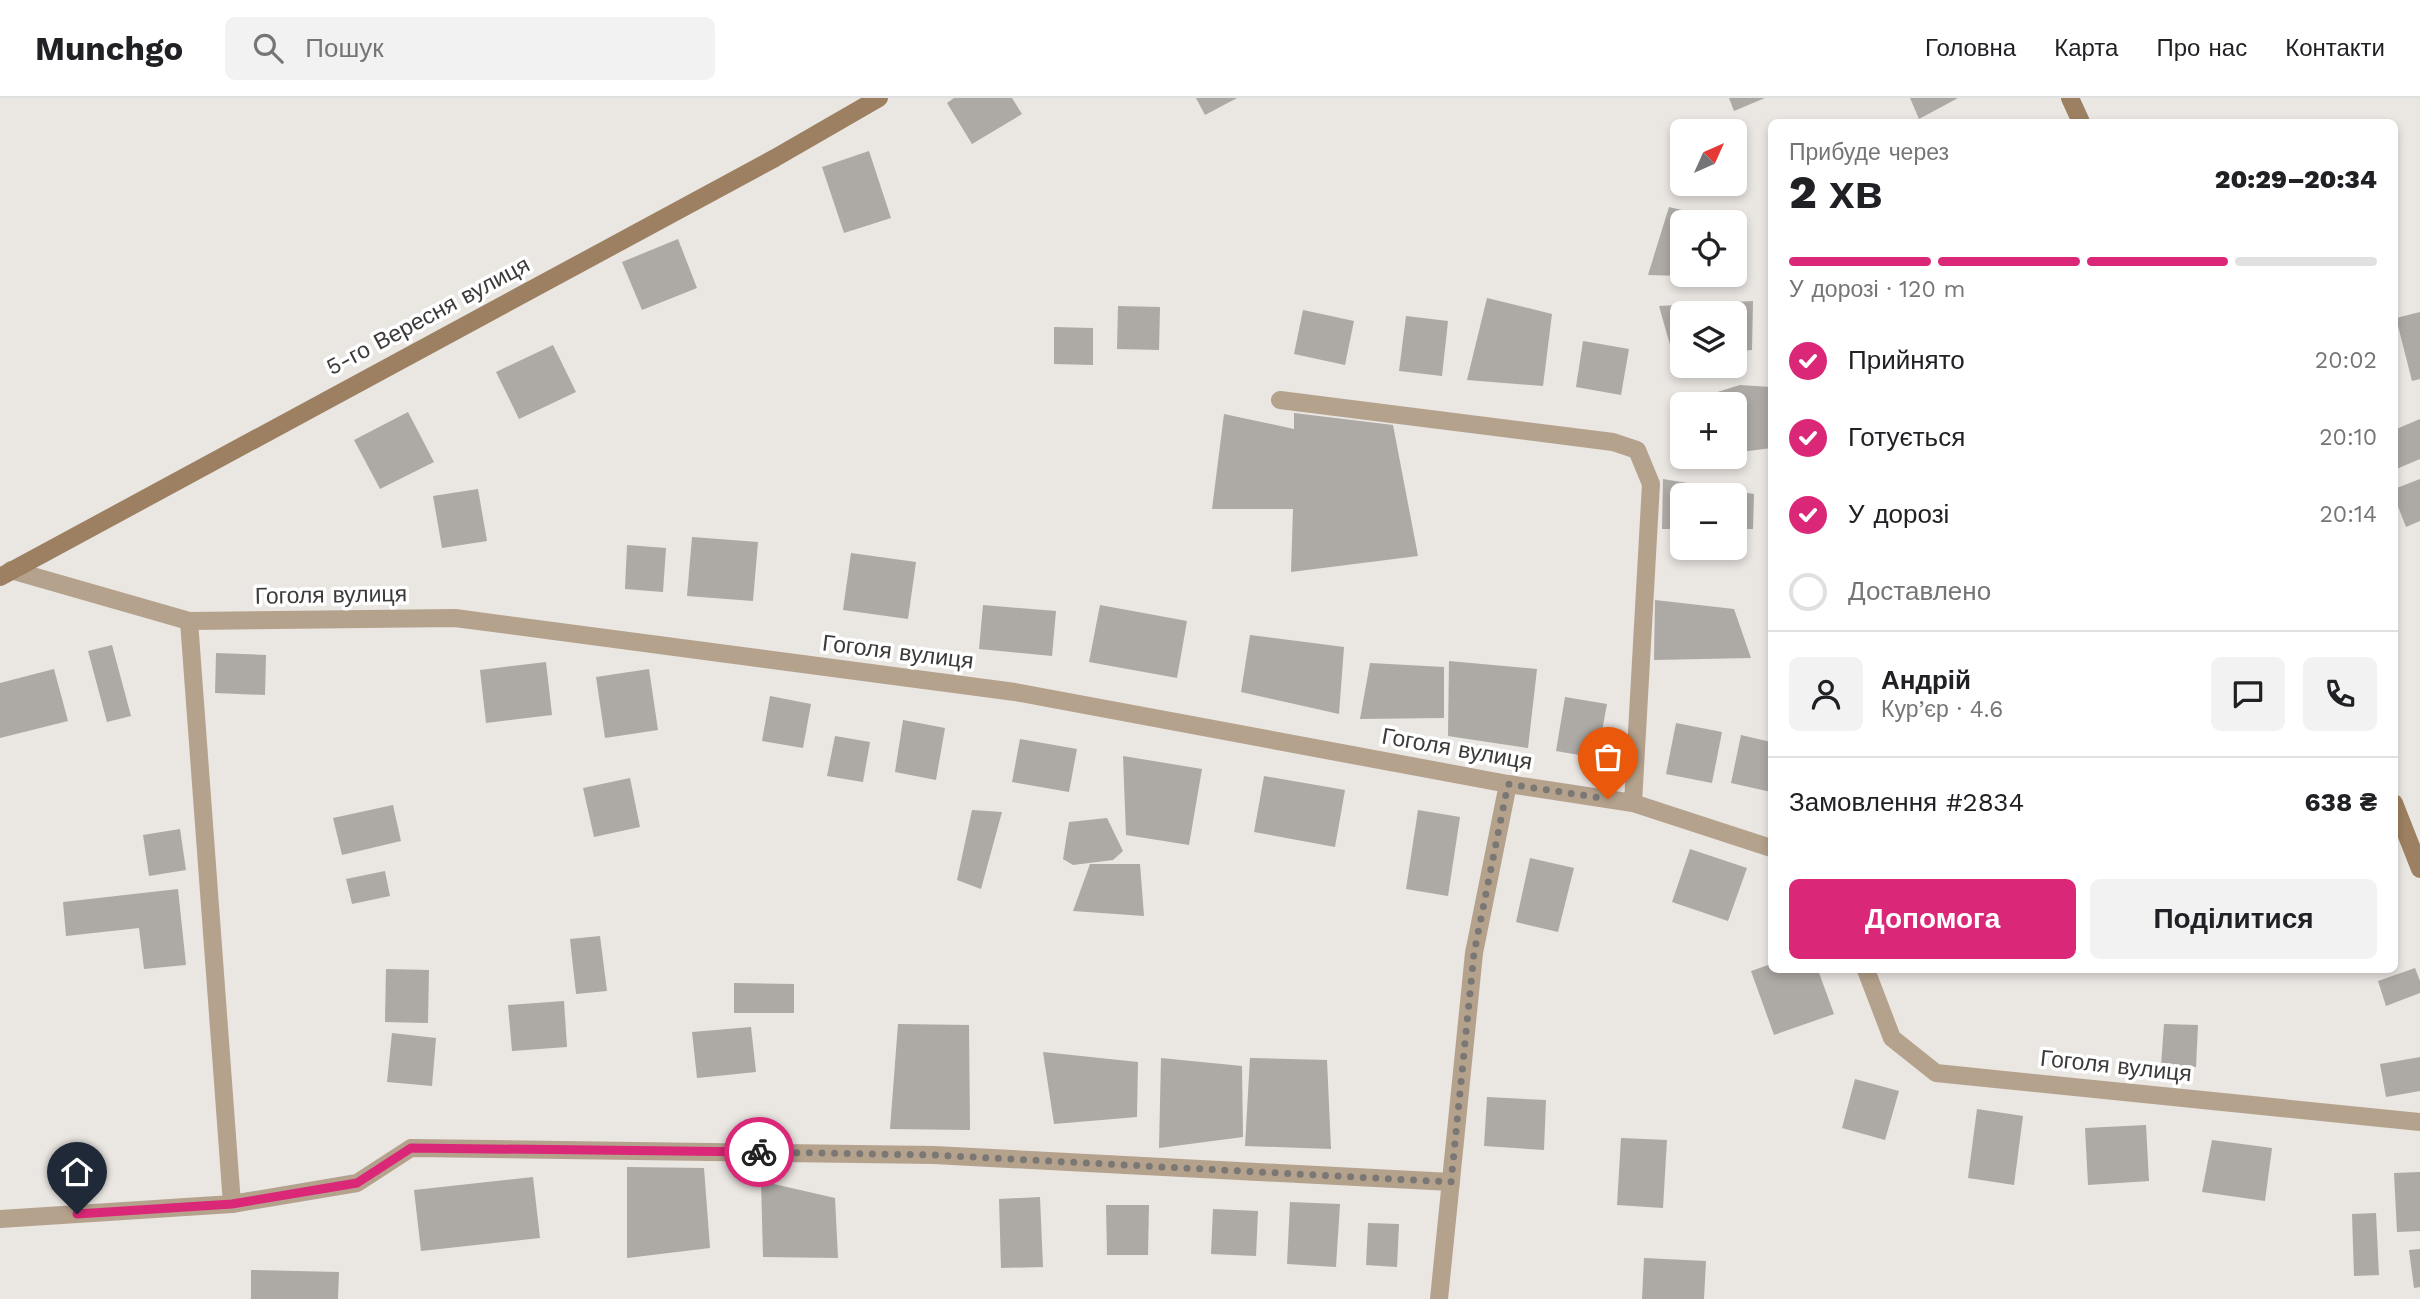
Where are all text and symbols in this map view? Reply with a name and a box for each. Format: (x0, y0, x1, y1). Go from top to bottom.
search box (225, 17, 715, 80)
text: Munchgo (35, 29, 183, 68)
icon: search (249, 29, 287, 67)
text: Пошук (305, 33, 384, 63)
text: Головна (1925, 34, 2016, 62)
text: Карта (2054, 34, 2118, 62)
text: Про нас (2156, 34, 2247, 62)
text: Контакти (2285, 34, 2385, 62)
north arrow (1670, 119, 1746, 196)
map controls (1670, 119, 1747, 560)
text: Прибуде через (1789, 139, 1949, 166)
text: 20:29–20:34 (2215, 164, 2377, 194)
text: 2 хв (1789, 165, 1883, 219)
button: locate (1670, 210, 1747, 287)
street label: 5-го Вересня вулиця (322, 251, 534, 381)
text: У дорозі · 120 m (1789, 276, 1966, 303)
button: layers (1670, 301, 1747, 378)
icon: check (1789, 342, 1827, 380)
text: Прийнято (1848, 345, 1965, 375)
text: 20:02 (2315, 347, 2377, 374)
button: + (1670, 392, 1747, 469)
icon: check (1789, 419, 1827, 457)
text: Готується (1848, 422, 1965, 452)
text: 20:10 (2319, 424, 2377, 451)
button: − (1670, 483, 1747, 560)
icon: check (1789, 496, 1827, 534)
text: У дорозі (1848, 499, 1949, 529)
text: 20:14 (2319, 501, 2377, 528)
text: Доставлено (1848, 576, 1991, 606)
street label: Гоголя вулиця (255, 580, 407, 610)
street label: Гоголя вулиця (821, 629, 975, 675)
button: person (1789, 657, 1863, 731)
button: chat (2211, 657, 2285, 731)
button: phone (2303, 657, 2377, 731)
text: Андрій (1881, 665, 1971, 695)
text: Кур’єр · 4.6 (1881, 696, 2003, 723)
street label: Гоголя вулиця (1380, 722, 1534, 776)
pin (1578, 727, 1638, 799)
icon: bag (1589, 738, 1627, 776)
text: Замовлення #2834 (1789, 787, 2024, 817)
text: 638 ₴ (2304, 787, 2377, 817)
button: Допомога (1789, 879, 2076, 959)
button: Поділитися (2090, 879, 2377, 959)
street label: Гоголя вулиця (2039, 1045, 2193, 1087)
courier (724, 1117, 794, 1187)
icon: bike (740, 1133, 778, 1171)
pin (47, 1142, 107, 1214)
icon: home (58, 1153, 96, 1191)

